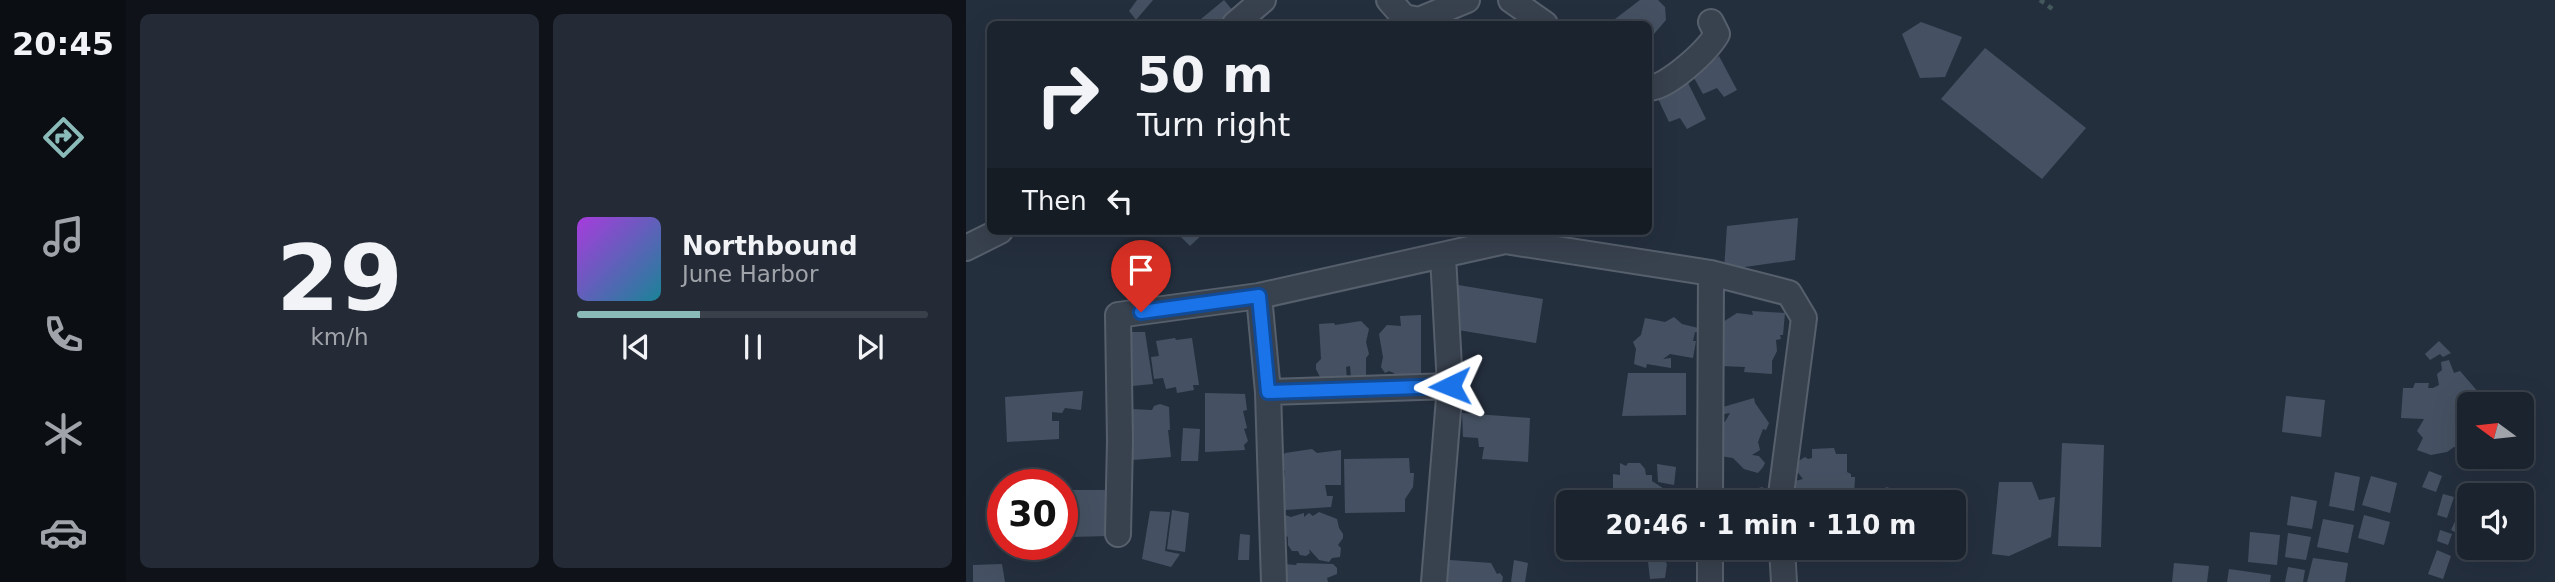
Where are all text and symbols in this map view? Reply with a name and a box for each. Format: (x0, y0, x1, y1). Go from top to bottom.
text: 20:45 (12, 25, 114, 63)
text: 50 m (1137, 47, 1273, 104)
icon: right (1022, 49, 1113, 140)
text: Turn right (1137, 106, 1290, 144)
icon: directions (39, 113, 88, 162)
icon: left (1101, 182, 1139, 220)
text: Then (1022, 186, 1087, 216)
icon: music (39, 212, 88, 261)
text: 29 (276, 226, 403, 331)
text: Northbound (682, 231, 858, 261)
pin (1111, 240, 1171, 312)
icon: arrive (1122, 251, 1160, 289)
text: June Harbor (682, 261, 818, 287)
icon: phone (39, 310, 88, 359)
text: km/h (310, 324, 369, 350)
icon: previous (617, 328, 655, 366)
icon: pause (734, 328, 772, 366)
icon: next (851, 328, 889, 366)
position arrow (1413, 349, 1487, 423)
north arrow (2457, 392, 2534, 469)
map controls (2457, 392, 2534, 560)
icon: climate (39, 409, 88, 458)
speed limit sign: 30 (987, 469, 1078, 560)
button: sound (2457, 483, 2534, 560)
icon: car (39, 508, 88, 557)
text: 20:46 · 1 min · 110 m (1606, 510, 1916, 540)

